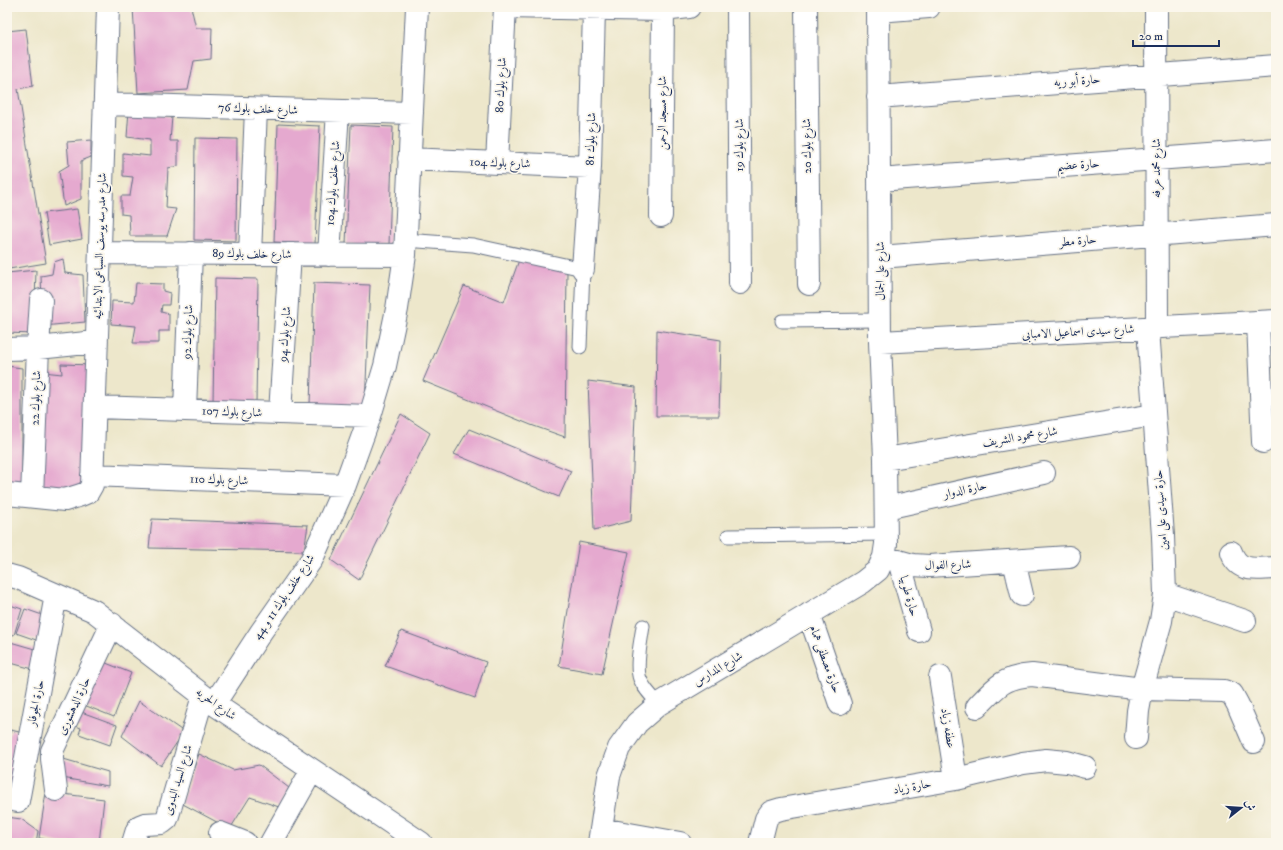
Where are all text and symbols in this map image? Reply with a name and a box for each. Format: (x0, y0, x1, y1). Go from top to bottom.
scale bar (1133, 22, 1219, 48)
text: 20 m (1139, 29, 1163, 44)
street label: شارع بلوك 80 (492, 57, 513, 113)
street label: حارة أبو ريه (1053, 71, 1101, 90)
street label: شارع مسجد الرحمن (655, 76, 673, 150)
street label: شارع خلف بلوك 76 (218, 100, 298, 121)
street label: شارع بلوك 81 (583, 112, 602, 166)
street label: شارع بلوك 19 (732, 118, 750, 172)
street label: شارع بلوك 20 (799, 118, 818, 174)
street label: شارع محمد عرفه (1149, 138, 1167, 198)
street label: شارع خلف بلوك 104 (323, 140, 346, 226)
street label: شارع بلوك 104 (469, 154, 531, 175)
street label: حارة عضيم (1056, 156, 1100, 178)
street label: شارع مدرسه يوسف السباعى الابتدائيه (90, 172, 113, 320)
street label: حارة مطر (1057, 232, 1097, 250)
street label: شارع على الجمال (873, 241, 891, 301)
street label: شارع خلف بلوك 89 (212, 246, 292, 265)
street label: شارع بلوك 92 (180, 304, 199, 361)
street label: شارع بلوك 94 (275, 305, 297, 364)
street label: شارع سيدى اسماعيل الامبابى (1021, 322, 1135, 345)
street label: شارع بلوك 22 (28, 370, 47, 426)
street label: شارع بلوك 107 (202, 403, 263, 424)
street label: شارع محمود الشريف (981, 424, 1059, 453)
street label: حارة سيدى على امين (1151, 469, 1172, 551)
street label: شارع بلوك 110 (190, 471, 249, 492)
street label: حارة الدوار (941, 478, 988, 502)
street label: شارع خلف بلوك 11 و 44 (250, 551, 321, 644)
street label: شارع الفوال (924, 557, 972, 576)
street label: حارة طوبيا (896, 574, 922, 618)
street label: حارة مصطفى همام (803, 623, 844, 696)
street label: شارع المدارس (690, 648, 747, 692)
street label: حارة الدهشورى (54, 675, 94, 737)
street label: حارة الجوفار (24, 678, 48, 729)
street label: شارع الحريه (191, 684, 239, 726)
street label: عطفه زياد (937, 707, 959, 750)
street label: شارع السيد البدوى (160, 743, 199, 818)
street label: حارة زياد (892, 776, 932, 798)
north arrow (1221, 788, 1261, 828)
text: ش (1241, 798, 1258, 813)

